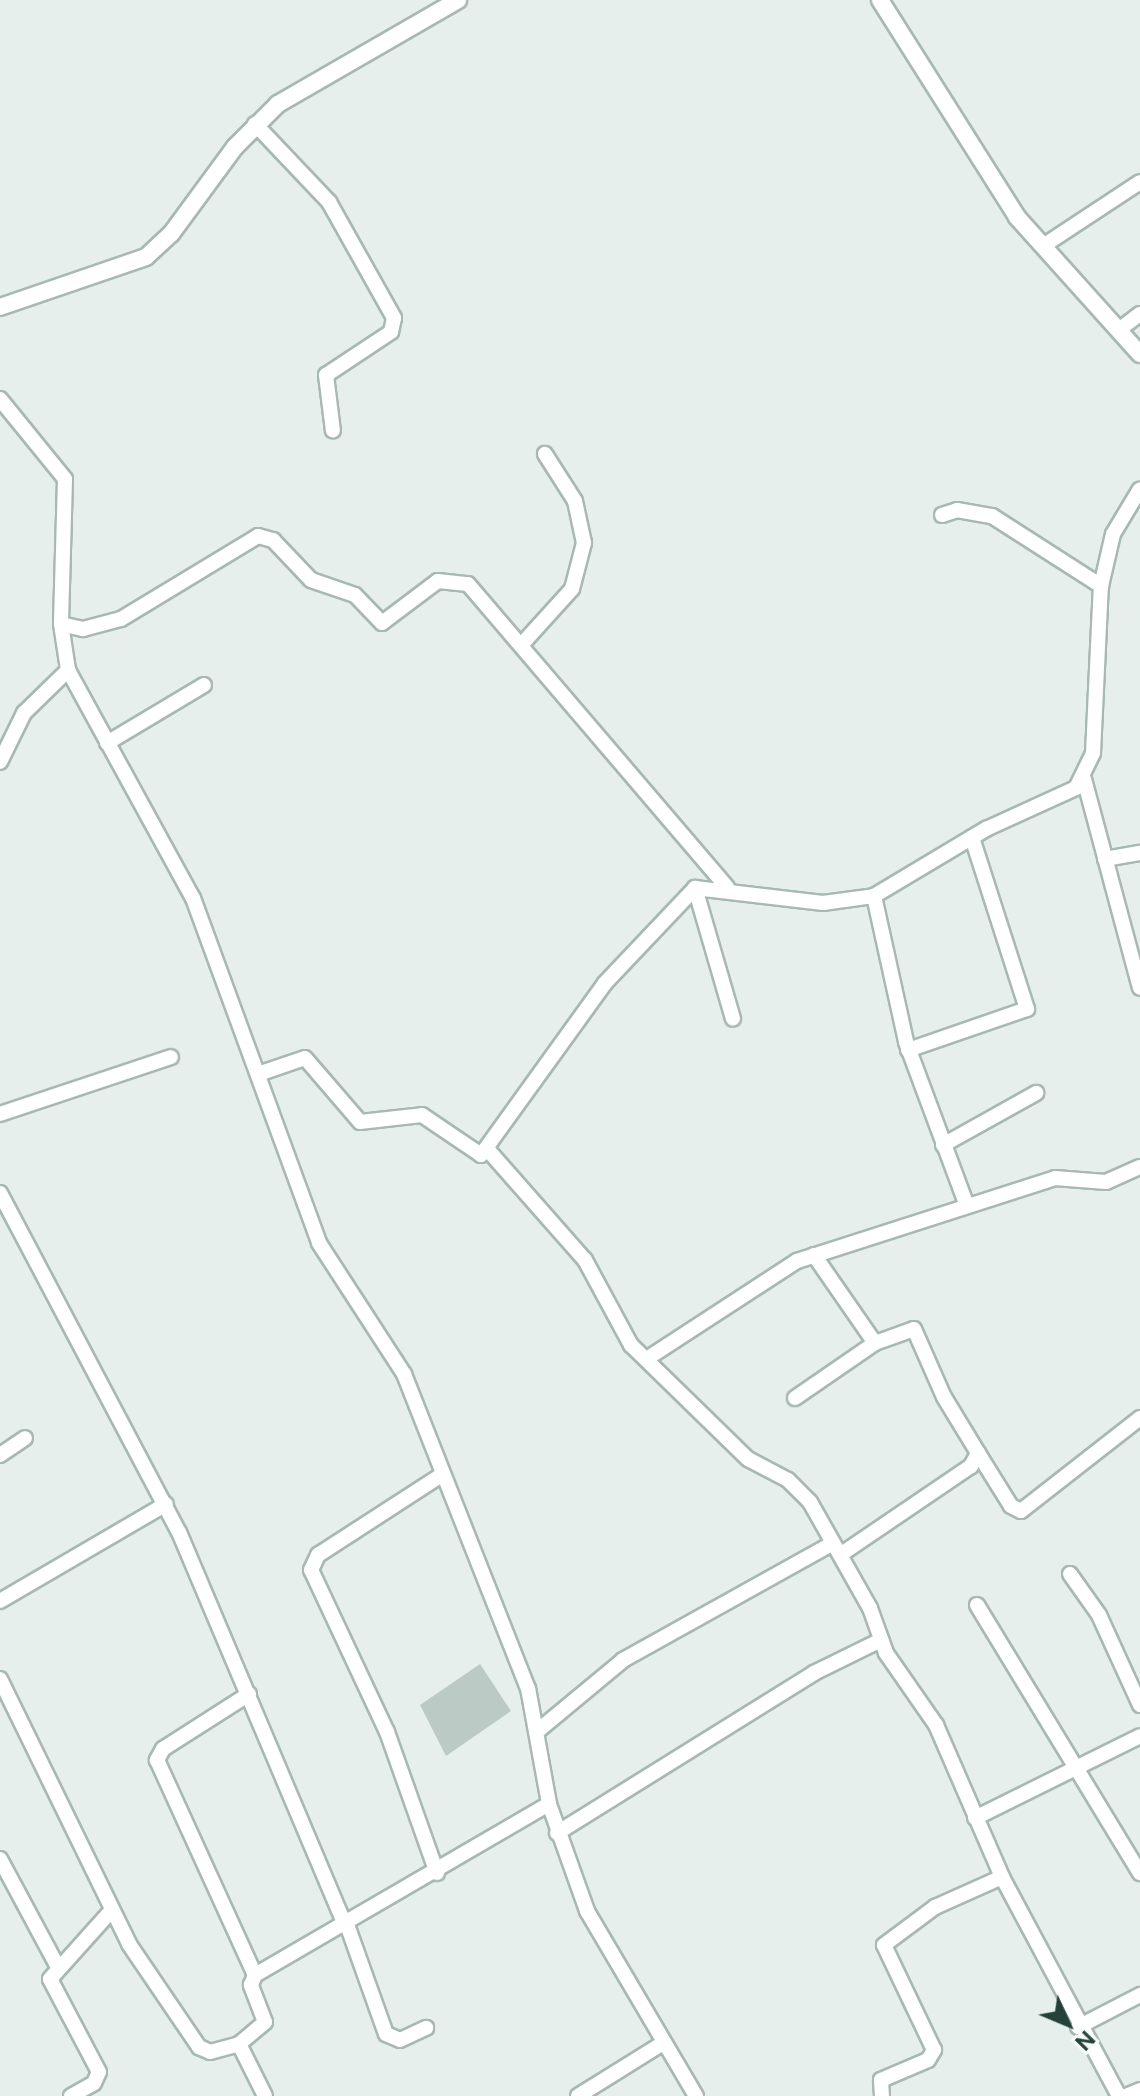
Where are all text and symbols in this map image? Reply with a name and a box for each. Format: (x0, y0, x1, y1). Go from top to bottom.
north arrow (1028, 1984, 1108, 2064)
text: N (1070, 2025, 1101, 2056)

